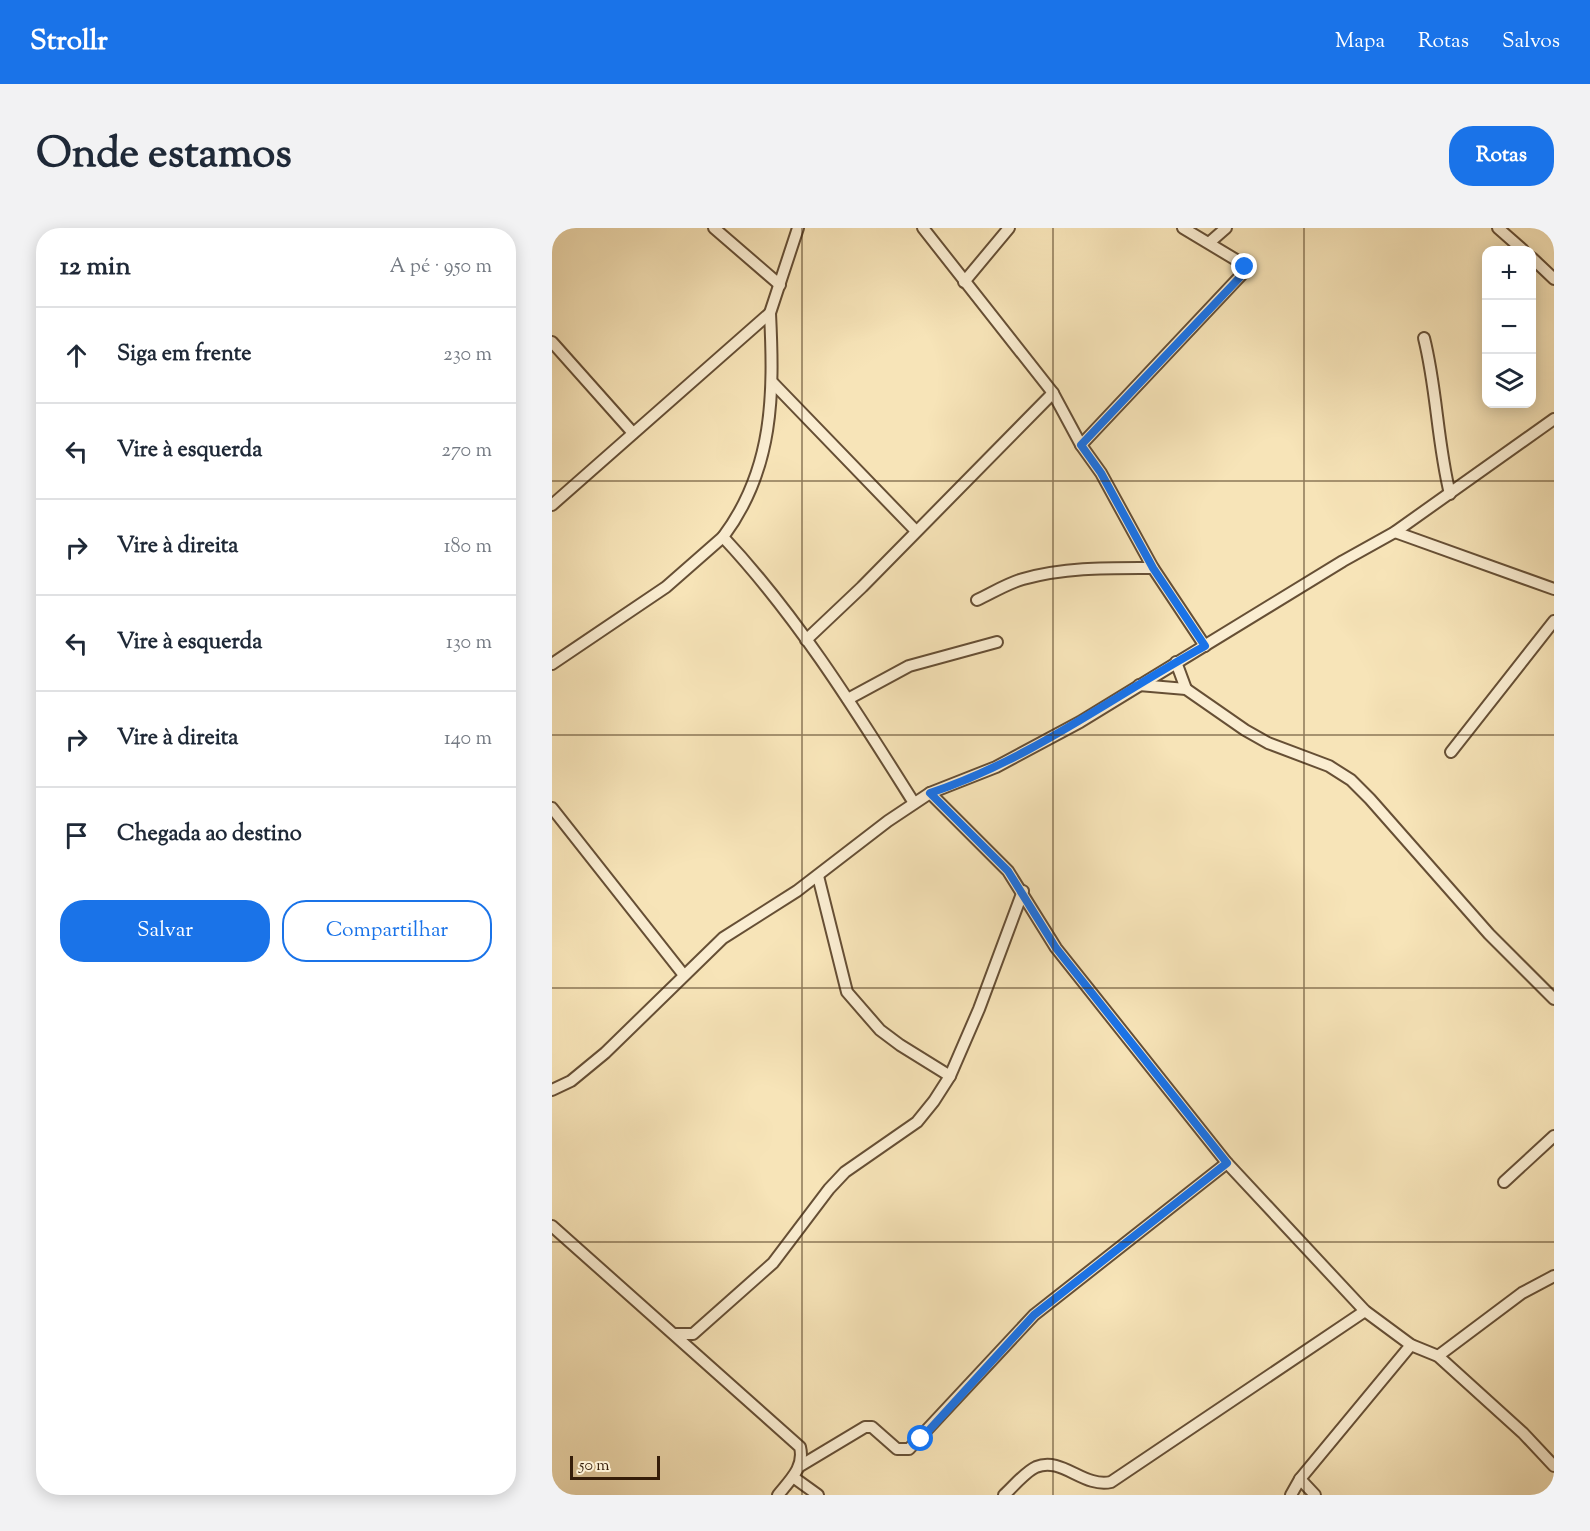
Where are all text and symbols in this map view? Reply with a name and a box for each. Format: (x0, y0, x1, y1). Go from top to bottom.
text: Strollr (30, 22, 108, 62)
text: Mapa (1335, 27, 1385, 57)
text: Rotas (1418, 27, 1469, 57)
text: Salvos (1502, 27, 1560, 57)
text: Onde estamos (36, 126, 292, 186)
button: Rotas (1449, 126, 1554, 186)
map controls (1482, 246, 1536, 408)
button: + (1482, 246, 1536, 300)
text: 12 min (60, 249, 131, 286)
text: A pé · 950 m (389, 253, 492, 282)
route end (1231, 253, 1257, 279)
button: − (1482, 300, 1536, 354)
icon: ahead (60, 339, 93, 372)
text: Siga em frente (117, 339, 252, 371)
text: 230 m (443, 341, 492, 370)
button: layers (1482, 354, 1536, 408)
icon: left (60, 435, 93, 468)
text: Vire à esquerda (117, 435, 262, 467)
text: 270 m (442, 437, 492, 466)
icon: right (60, 531, 93, 564)
text: Vire à direita (117, 531, 239, 563)
text: 180 m (444, 533, 492, 562)
icon: left (60, 627, 93, 660)
text: Vire à esquerda (117, 627, 262, 659)
text: 130 m (446, 629, 492, 658)
icon: right (60, 723, 93, 756)
text: Vire à direita (117, 723, 239, 755)
text: 140 m (444, 725, 492, 754)
icon: arrive (60, 819, 93, 852)
text: Chegada ao destino (117, 819, 302, 851)
button: Salvar (60, 900, 270, 962)
button: Compartilhar (282, 900, 492, 962)
route start (907, 1425, 933, 1451)
scale bar (570, 1453, 660, 1480)
text: 50 m (579, 1455, 610, 1478)

